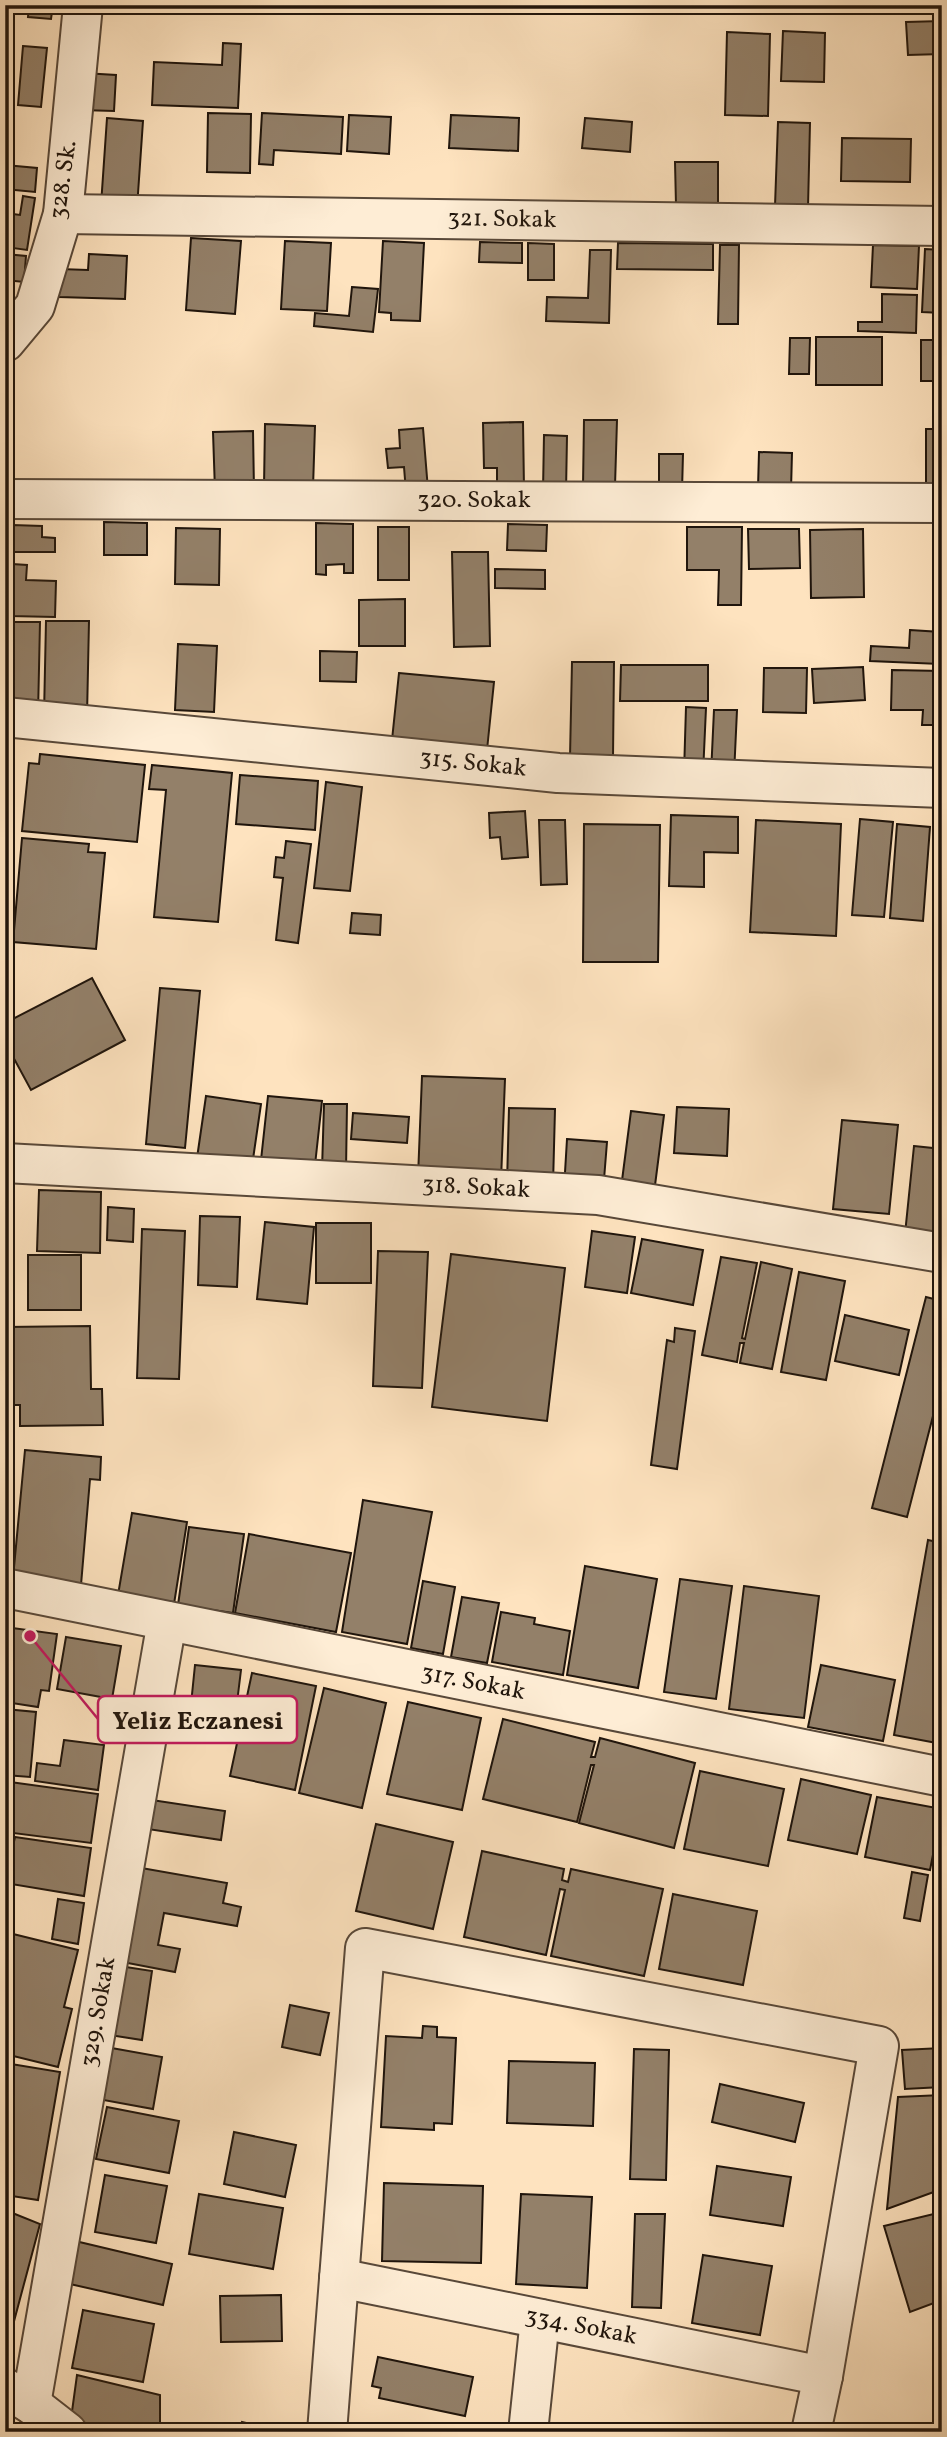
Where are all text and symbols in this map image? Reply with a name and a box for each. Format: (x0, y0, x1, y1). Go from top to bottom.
street label: 328. Sk. (42, 138, 86, 222)
street label: 321. Sokak (447, 202, 557, 238)
street label: 320. Sokak (417, 484, 531, 518)
street label: 315. Sokak (418, 741, 528, 787)
street label: 318. Sokak (421, 1168, 531, 1208)
street label: 317. Sokak (418, 1656, 528, 1710)
callout: Yeliz Eczanesi (98, 1696, 297, 1743)
text: Yeliz Eczanesi (112, 1704, 284, 1740)
street label: 329. Sokak (73, 1954, 125, 2070)
street label: 334. Sokak (522, 2300, 640, 2354)

